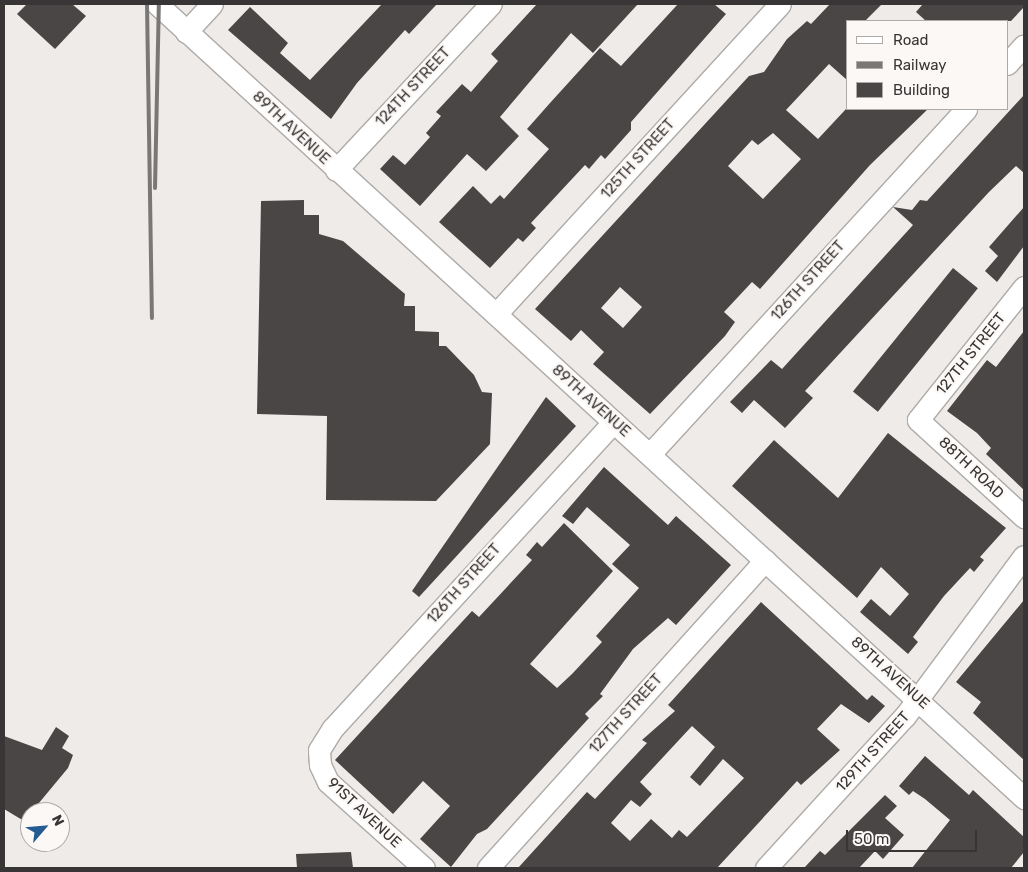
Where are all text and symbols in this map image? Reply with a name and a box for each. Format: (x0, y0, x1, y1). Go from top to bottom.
legend (846, 20, 1008, 110)
text: Road (893, 31, 929, 49)
street label: 124TH STREET (372, 44, 454, 130)
text: Railway (893, 56, 947, 74)
text: Building (893, 81, 950, 99)
street label: 89TH AVENUE (248, 87, 334, 169)
street label: 125TH STREET (597, 115, 679, 203)
street label: 126TH STREET (767, 237, 849, 325)
street label: 127TH STREET (932, 309, 1010, 399)
street label: 89TH AVENUE (548, 361, 634, 441)
street label: 88TH ROAD (935, 433, 1007, 503)
street label: 126TH STREET (423, 540, 505, 628)
street label: 89TH AVENUE (847, 633, 933, 713)
street label: 127TH STREET (586, 671, 666, 757)
street label: 129TH STREET (832, 708, 914, 796)
street label: 91ST AVENUE (323, 774, 405, 852)
north arrow (20, 802, 70, 852)
text: N (48, 812, 68, 829)
scale bar (848, 820, 979, 852)
text: 50 m (854, 830, 889, 848)

